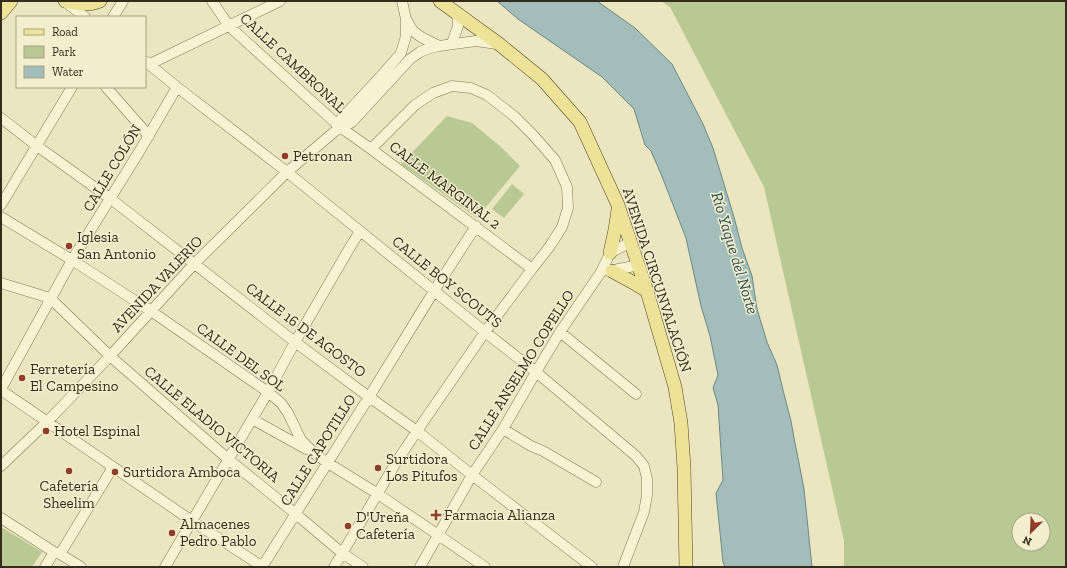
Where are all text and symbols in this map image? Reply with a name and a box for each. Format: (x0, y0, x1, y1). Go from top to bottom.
street label: CALLE CAMBRONAL (236, 9, 350, 117)
legend (16, 16, 146, 88)
text: Road (52, 25, 78, 39)
text: Park (52, 45, 77, 59)
text: Water (52, 65, 84, 79)
street label: CALLE COLÓN (79, 121, 145, 215)
street label: CALLE MARGINAL 2 (386, 137, 504, 233)
place label: Petronan (293, 147, 353, 165)
marker: Petronan (280, 151, 290, 161)
street label: AVENIDA CIRCUNVALACIÓN (619, 185, 695, 375)
water label: Río Yaque del Norte (707, 190, 763, 316)
place label: Iglesia San Antonio (77, 228, 156, 263)
street label: AVENIDA VALERIO (108, 232, 206, 336)
street label: CALLE BOY SCOUTS (388, 232, 506, 332)
marker: Iglesia San Antonio (64, 241, 74, 251)
street label: CALLE 16 DE AGOSTO (242, 279, 370, 381)
street label: CALLE ANSELMO COPELLO (464, 286, 578, 454)
street label: CALLE DEL SOL (193, 319, 289, 395)
place label: Ferretería El Campesino (30, 360, 119, 395)
street label: CALLE ELADIO VICTORIA (141, 362, 284, 486)
marker: Ferretería El Campesino (17, 373, 27, 383)
street label: CALLE CAPOTILLO (276, 391, 360, 509)
place label: Hotel Espinal (54, 422, 140, 440)
marker: Hotel Espinal (41, 426, 51, 436)
place label: Surtidora Los Pitufos (386, 450, 458, 485)
place label: Surtidora Amboca (123, 463, 240, 481)
marker: Surtidora Los Pitufos (373, 463, 383, 473)
marker: Cafetería Sheelim (64, 466, 74, 476)
marker: Surtidora Amboca (110, 467, 120, 477)
place label: Cafetería Sheelim (39, 477, 99, 512)
place label: Farmacia Alianza (444, 506, 555, 524)
place label: D'Ureña Cafetería (356, 508, 415, 543)
marker: Farmacia Alianza (431, 510, 441, 520)
north arrow (1011, 512, 1051, 552)
place label: Almacenes Pedro Pablo (180, 515, 257, 550)
marker: D'Ureña Cafetería (343, 521, 353, 531)
marker: Almacenes Pedro Pablo (167, 528, 177, 538)
text: N (1020, 533, 1034, 548)

